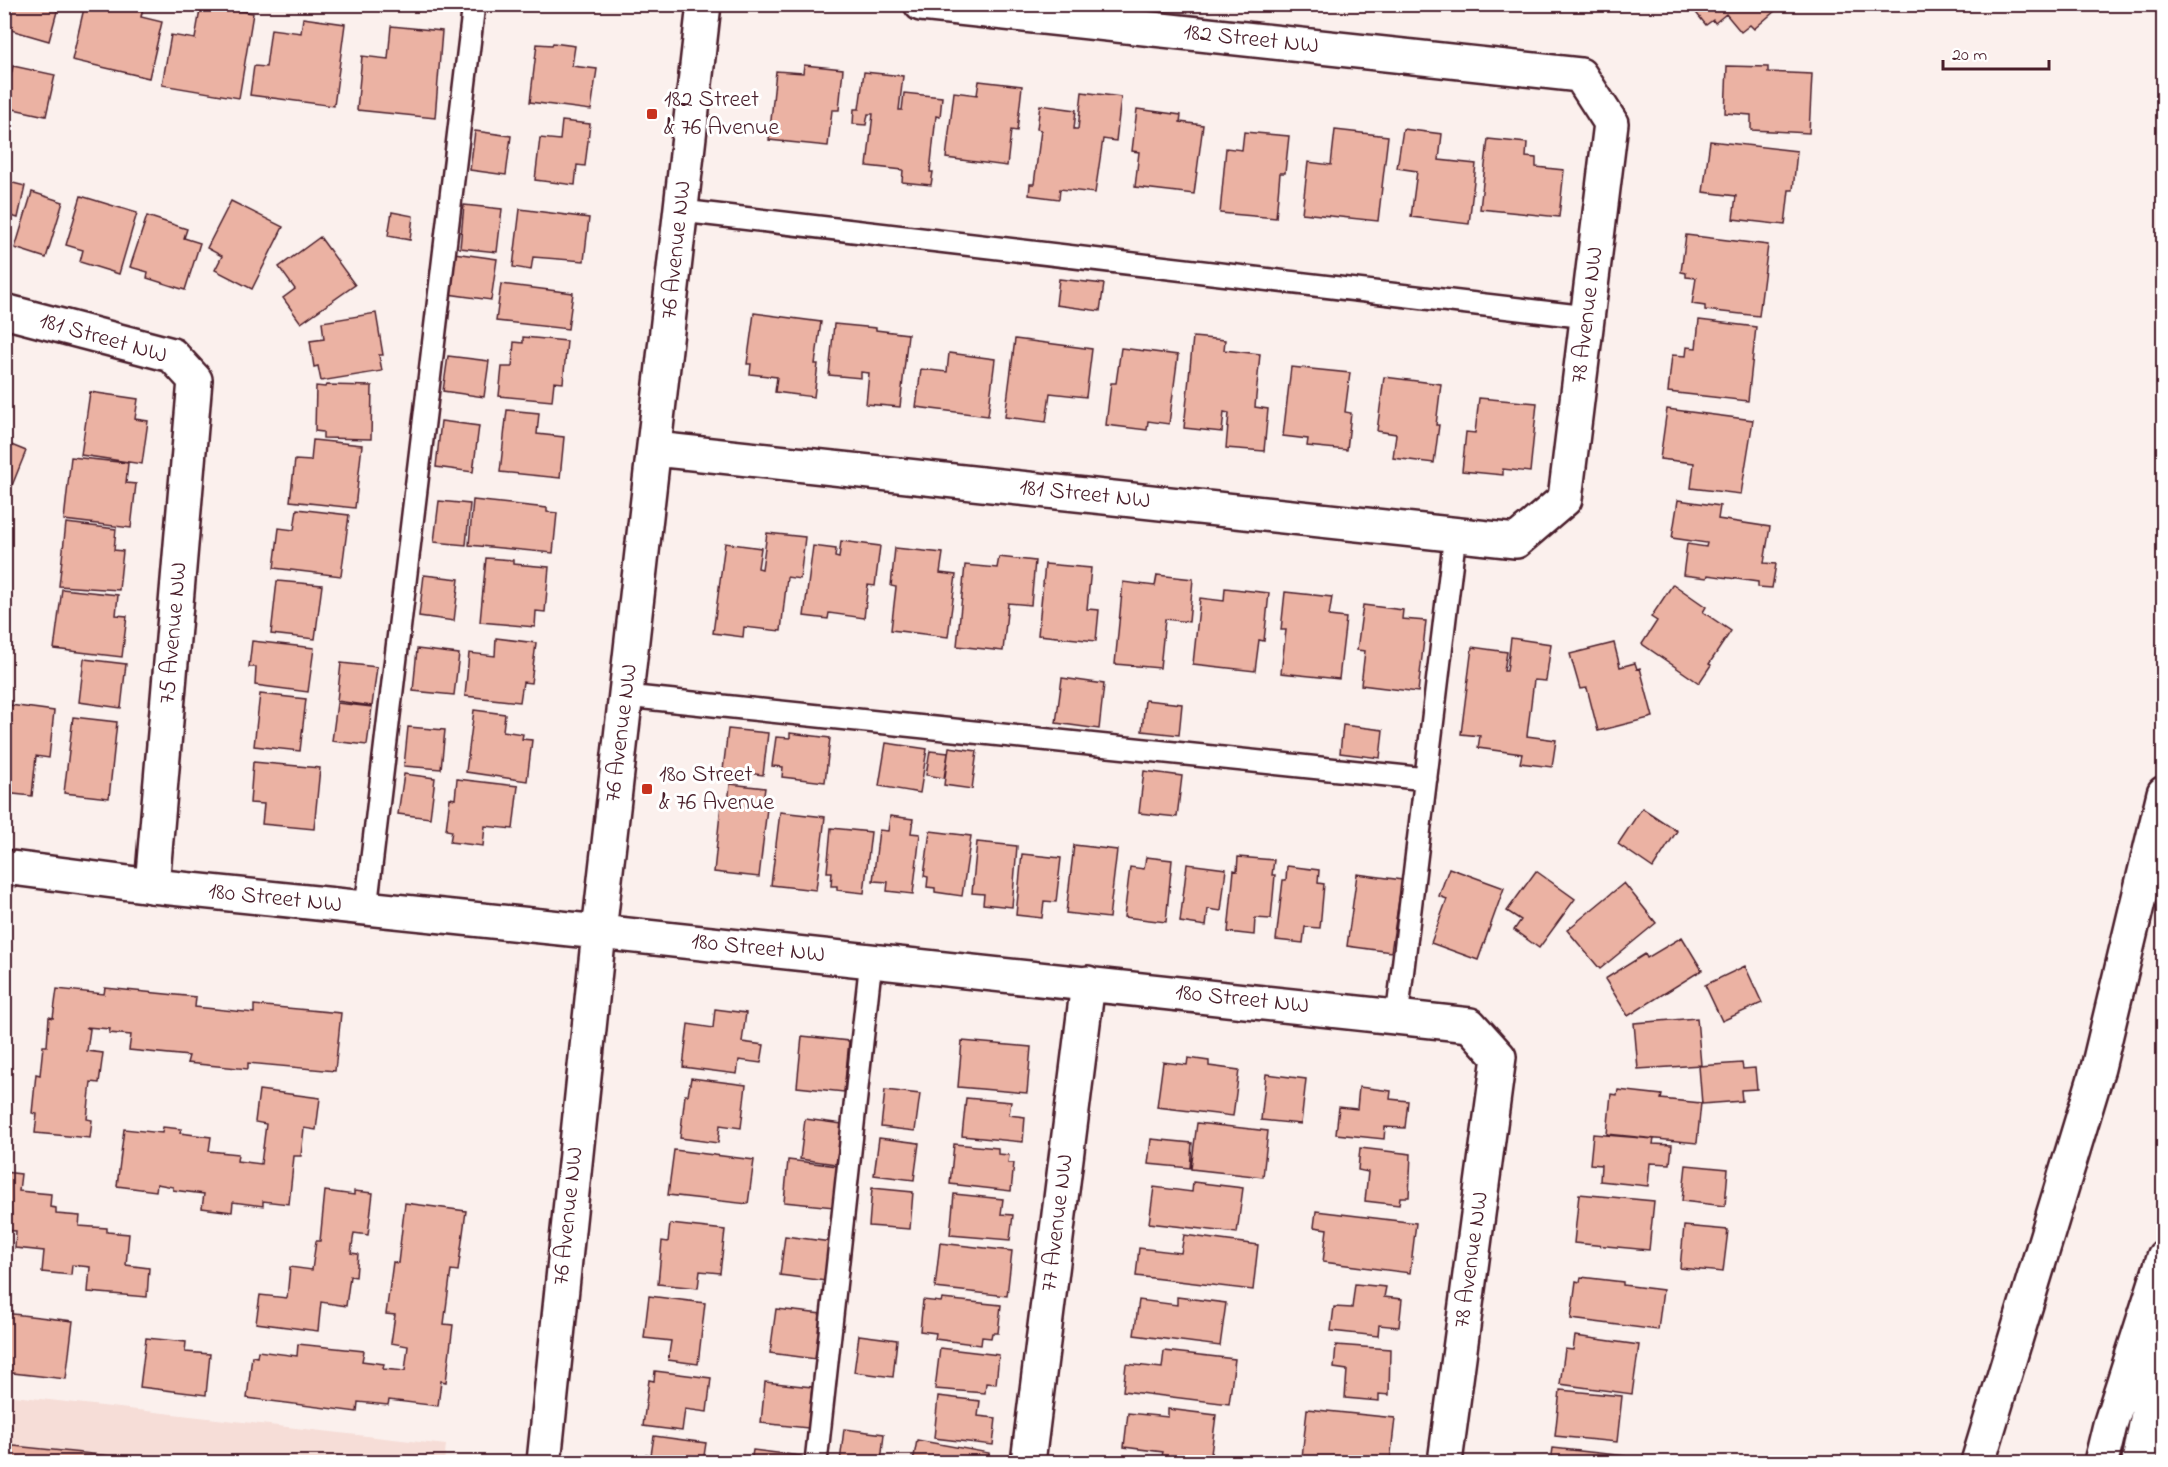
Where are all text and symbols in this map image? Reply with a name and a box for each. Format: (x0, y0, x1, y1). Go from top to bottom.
street label: 182 Street NW (1182, 15, 1320, 65)
scale bar (1943, 33, 2050, 71)
text: 20 m (1952, 43, 1987, 69)
place label: 182 Street & 76 Avenue (664, 83, 779, 146)
marker: 182 Street & 76 Avenue (645, 107, 659, 121)
street label: 76 Avenue NW (652, 179, 702, 321)
street label: 78 Avenue NW (1562, 245, 1614, 385)
street label: 181 Street NW (35, 304, 171, 374)
street label: 181 Street NW (1018, 471, 1152, 519)
street label: 75 Avenue NW (150, 561, 198, 705)
street label: 76 Avenue NW (596, 662, 648, 804)
place label: 180 Street & 76 Avenue (659, 758, 774, 821)
marker: 180 Street & 76 Avenue (640, 782, 654, 796)
street label: 180 Street NW (206, 875, 344, 923)
street label: 180 Street NW (689, 925, 827, 973)
street label: 180 Street NW (1173, 976, 1311, 1024)
street label: 76 Avenue NW (544, 1145, 594, 1287)
street label: 77 Avenue NW (1032, 1152, 1084, 1294)
street label: 78 Avenue NW (1445, 1190, 1499, 1330)

